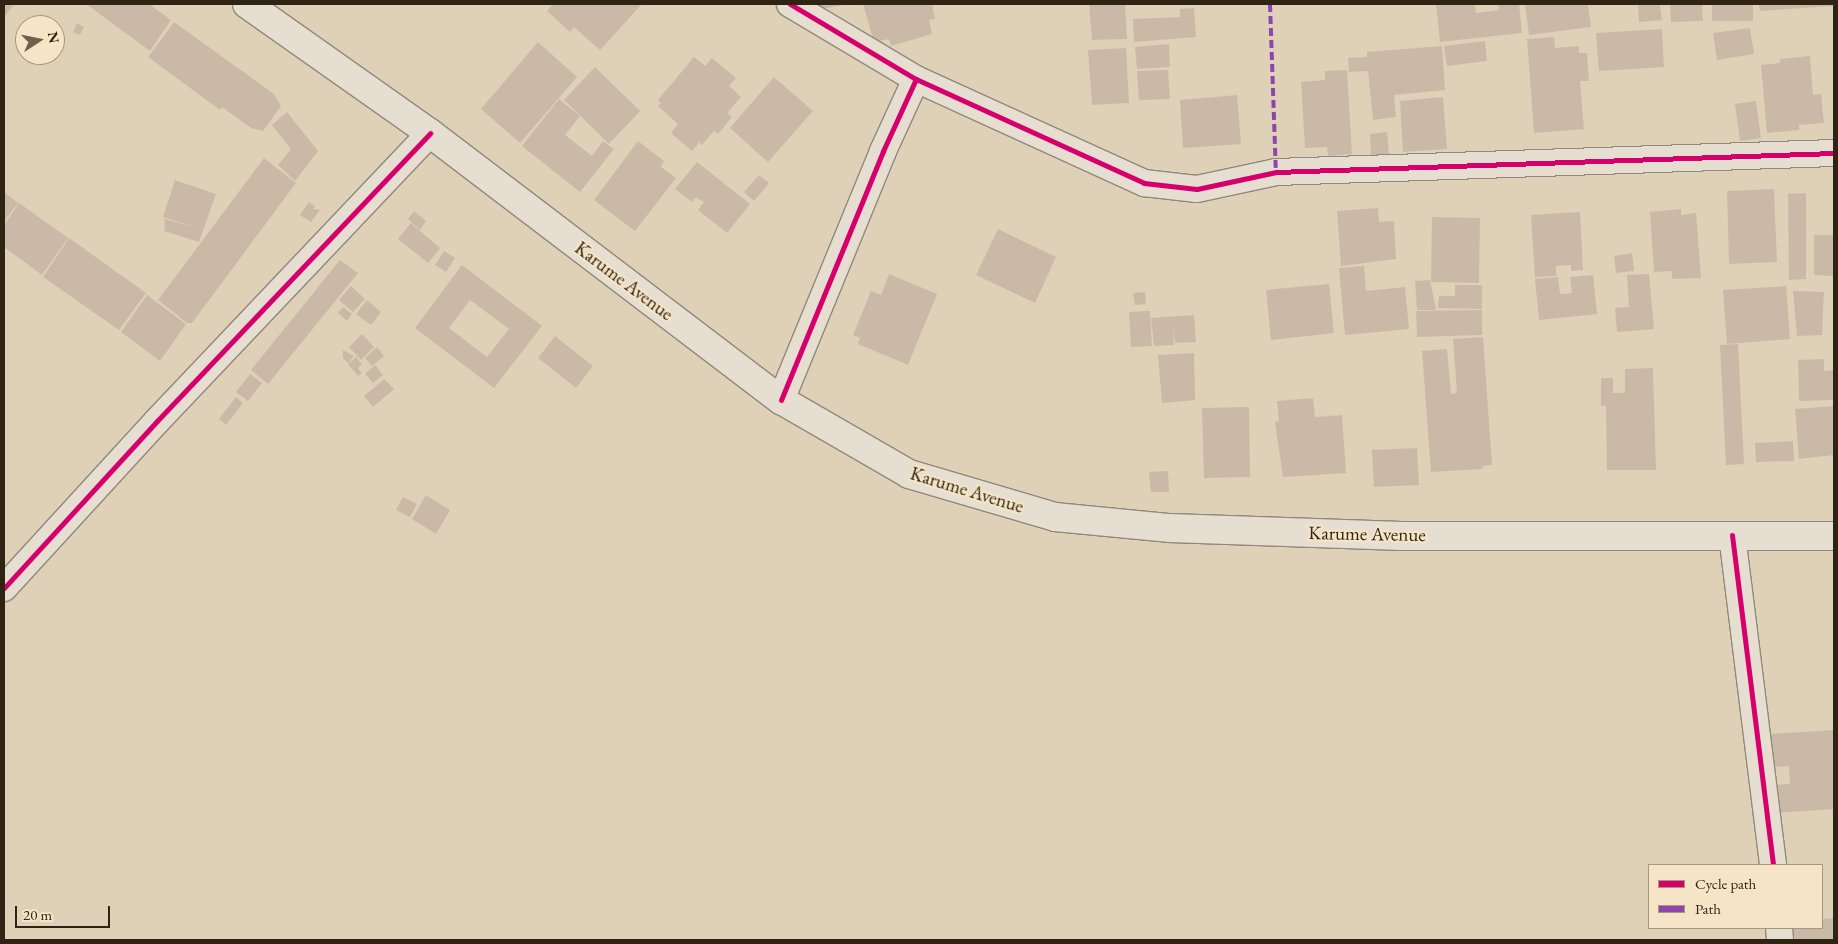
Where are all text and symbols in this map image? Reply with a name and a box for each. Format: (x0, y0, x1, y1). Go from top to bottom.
north arrow (15, 15, 65, 65)
text: N (44, 30, 64, 45)
street label: Karume Avenue (570, 237, 678, 325)
street label: Karume Avenue (908, 462, 1026, 518)
street label: Karume Avenue (1308, 522, 1426, 546)
legend (1648, 864, 1823, 929)
text: Cycle path (1695, 874, 1756, 893)
scale bar (18, 896, 112, 928)
text: Path (1695, 899, 1721, 918)
text: 20 m (23, 905, 52, 924)

